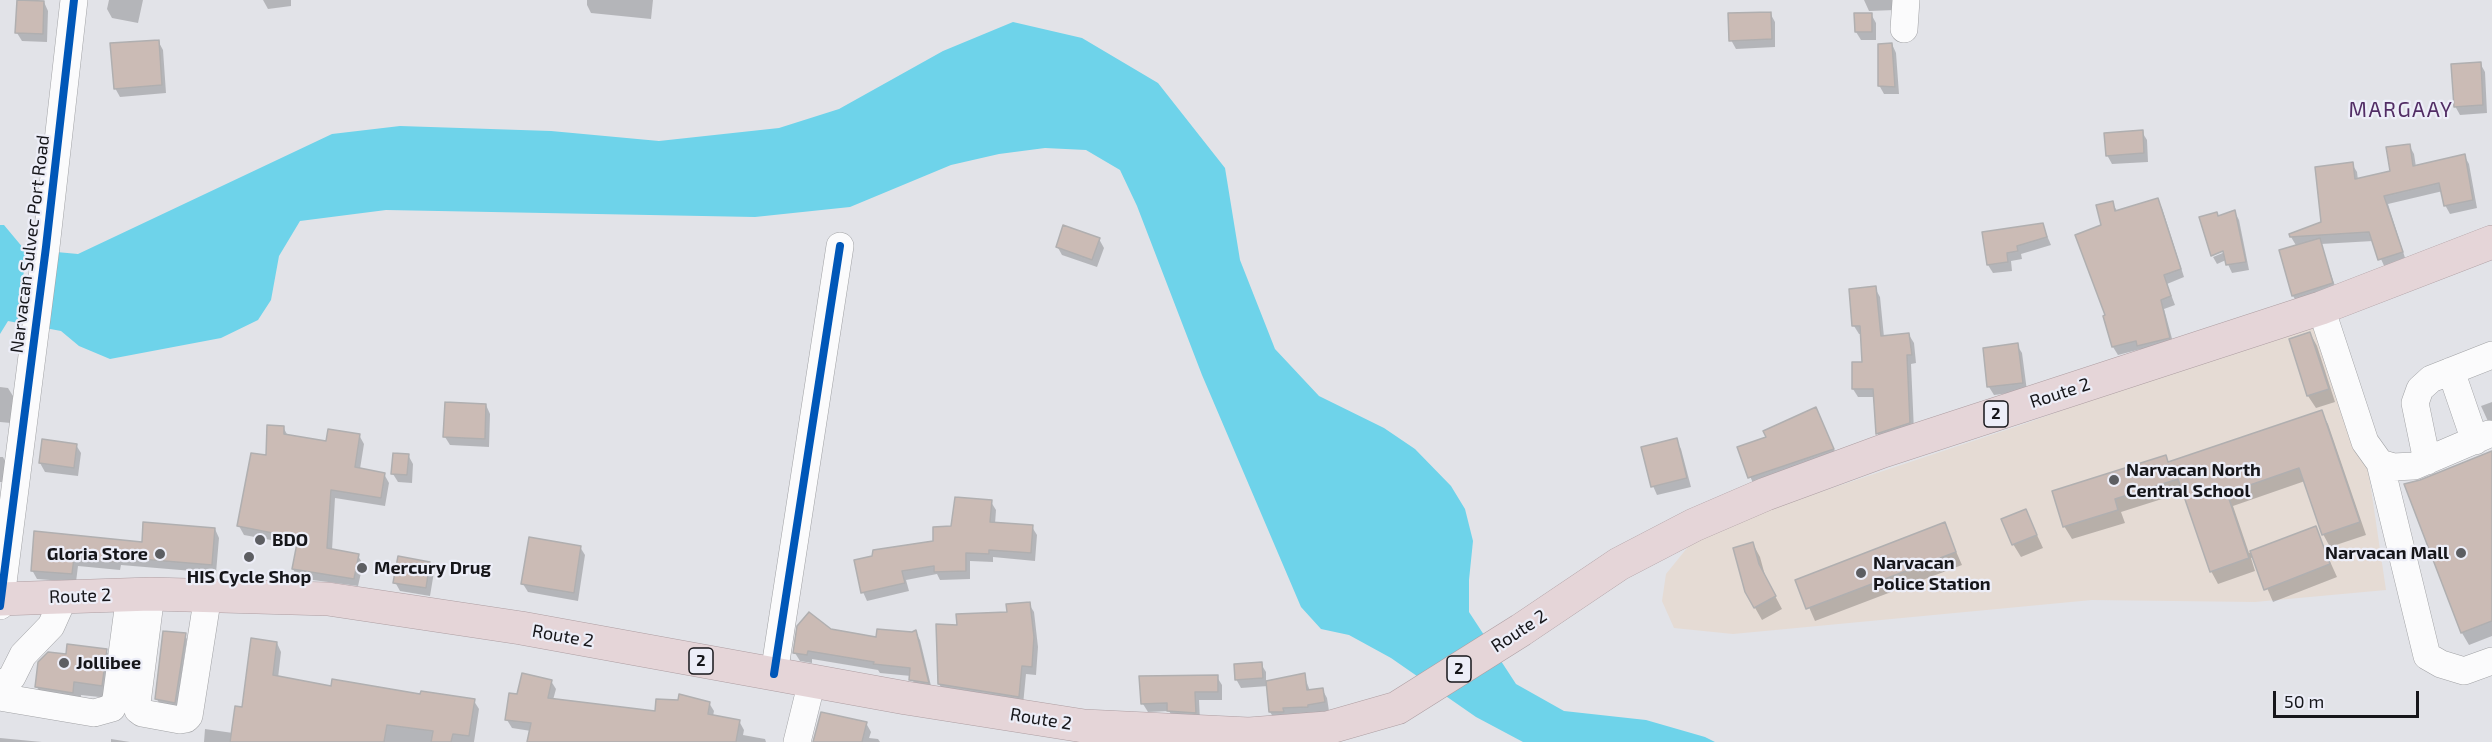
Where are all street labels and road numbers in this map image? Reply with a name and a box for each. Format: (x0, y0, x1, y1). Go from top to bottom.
street label: Narvacan Sulvec Port Road (6, 134, 54, 354)
street label: Route 2 (2027, 373, 2093, 413)
road number: 2 (1984, 401, 2008, 427)
street label: Route 2 (49, 584, 111, 608)
street label: Route 2 (1487, 605, 1551, 657)
street label: Route 2 (531, 620, 595, 652)
road number: 2 (689, 648, 713, 674)
road number: 2 (1447, 656, 1471, 682)
street label: Route 2 (1009, 703, 1073, 735)

